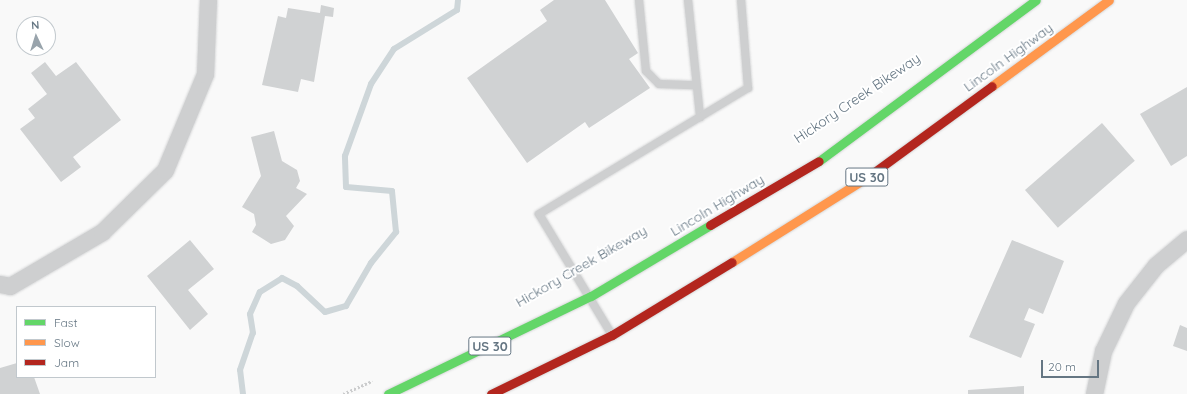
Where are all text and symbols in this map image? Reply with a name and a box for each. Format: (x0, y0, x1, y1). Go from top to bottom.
north arrow (16, 16, 56, 56)
text: N (31, 18, 40, 32)
street label: Lincoln Highway (960, 19, 1056, 95)
street label: Hickory Creek Bikeway (791, 49, 923, 147)
road number: US 30 (845, 166, 889, 188)
street label: Lincoln Highway (667, 170, 767, 240)
street label: Hickory Creek Bikeway (512, 222, 650, 310)
legend (16, 306, 156, 378)
text: Fast (54, 315, 78, 330)
text: Slow (54, 335, 80, 350)
road number: US 30 (468, 335, 512, 357)
scale bar (1043, 352, 1101, 378)
text: Jam (54, 355, 79, 370)
text: 20 m (1048, 359, 1076, 374)

